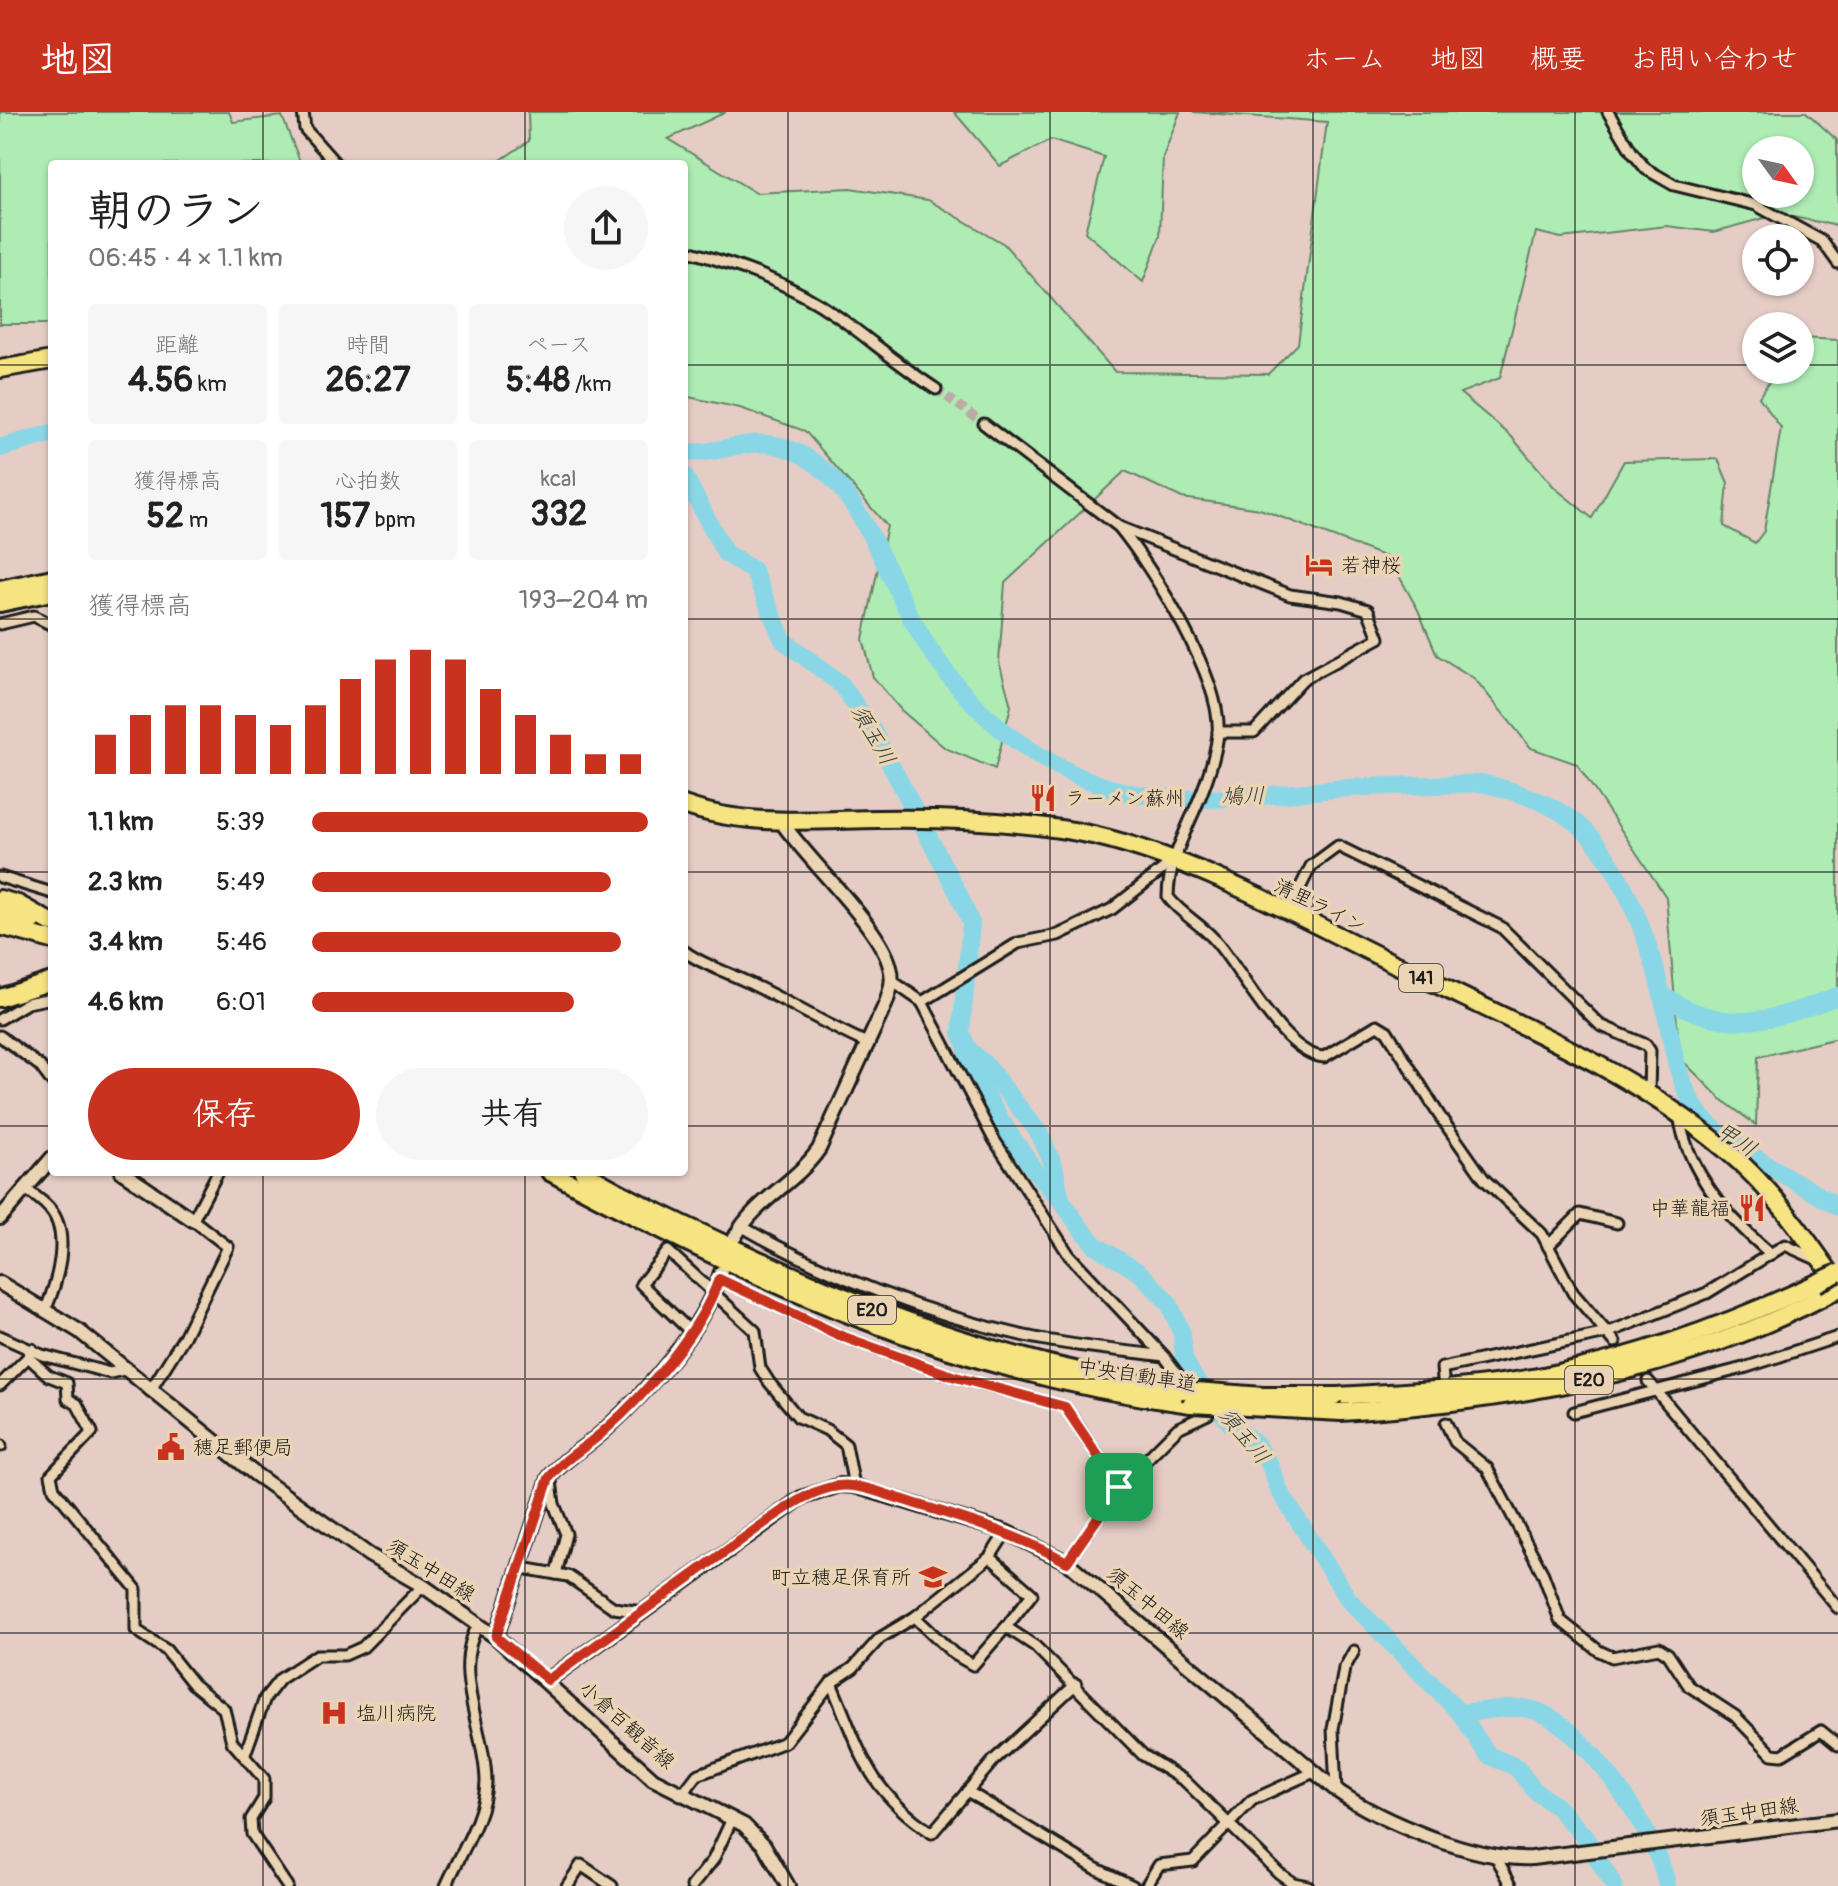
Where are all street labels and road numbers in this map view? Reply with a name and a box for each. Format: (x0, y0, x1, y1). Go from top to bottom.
street label: 清里ライン (1270, 873, 1370, 939)
road number: 141 (1399, 964, 1443, 992)
road number: E20 (848, 1296, 896, 1324)
street label: 中央自動車道 (1076, 1353, 1198, 1397)
road number: E20 (1565, 1366, 1613, 1394)
street label: 須玉中田線 (382, 1533, 480, 1607)
street label: 須玉中田線 (1102, 1561, 1194, 1645)
street label: 小倉百観音線 (574, 1676, 680, 1774)
street label: 須玉中田線 (1698, 1793, 1800, 1831)

